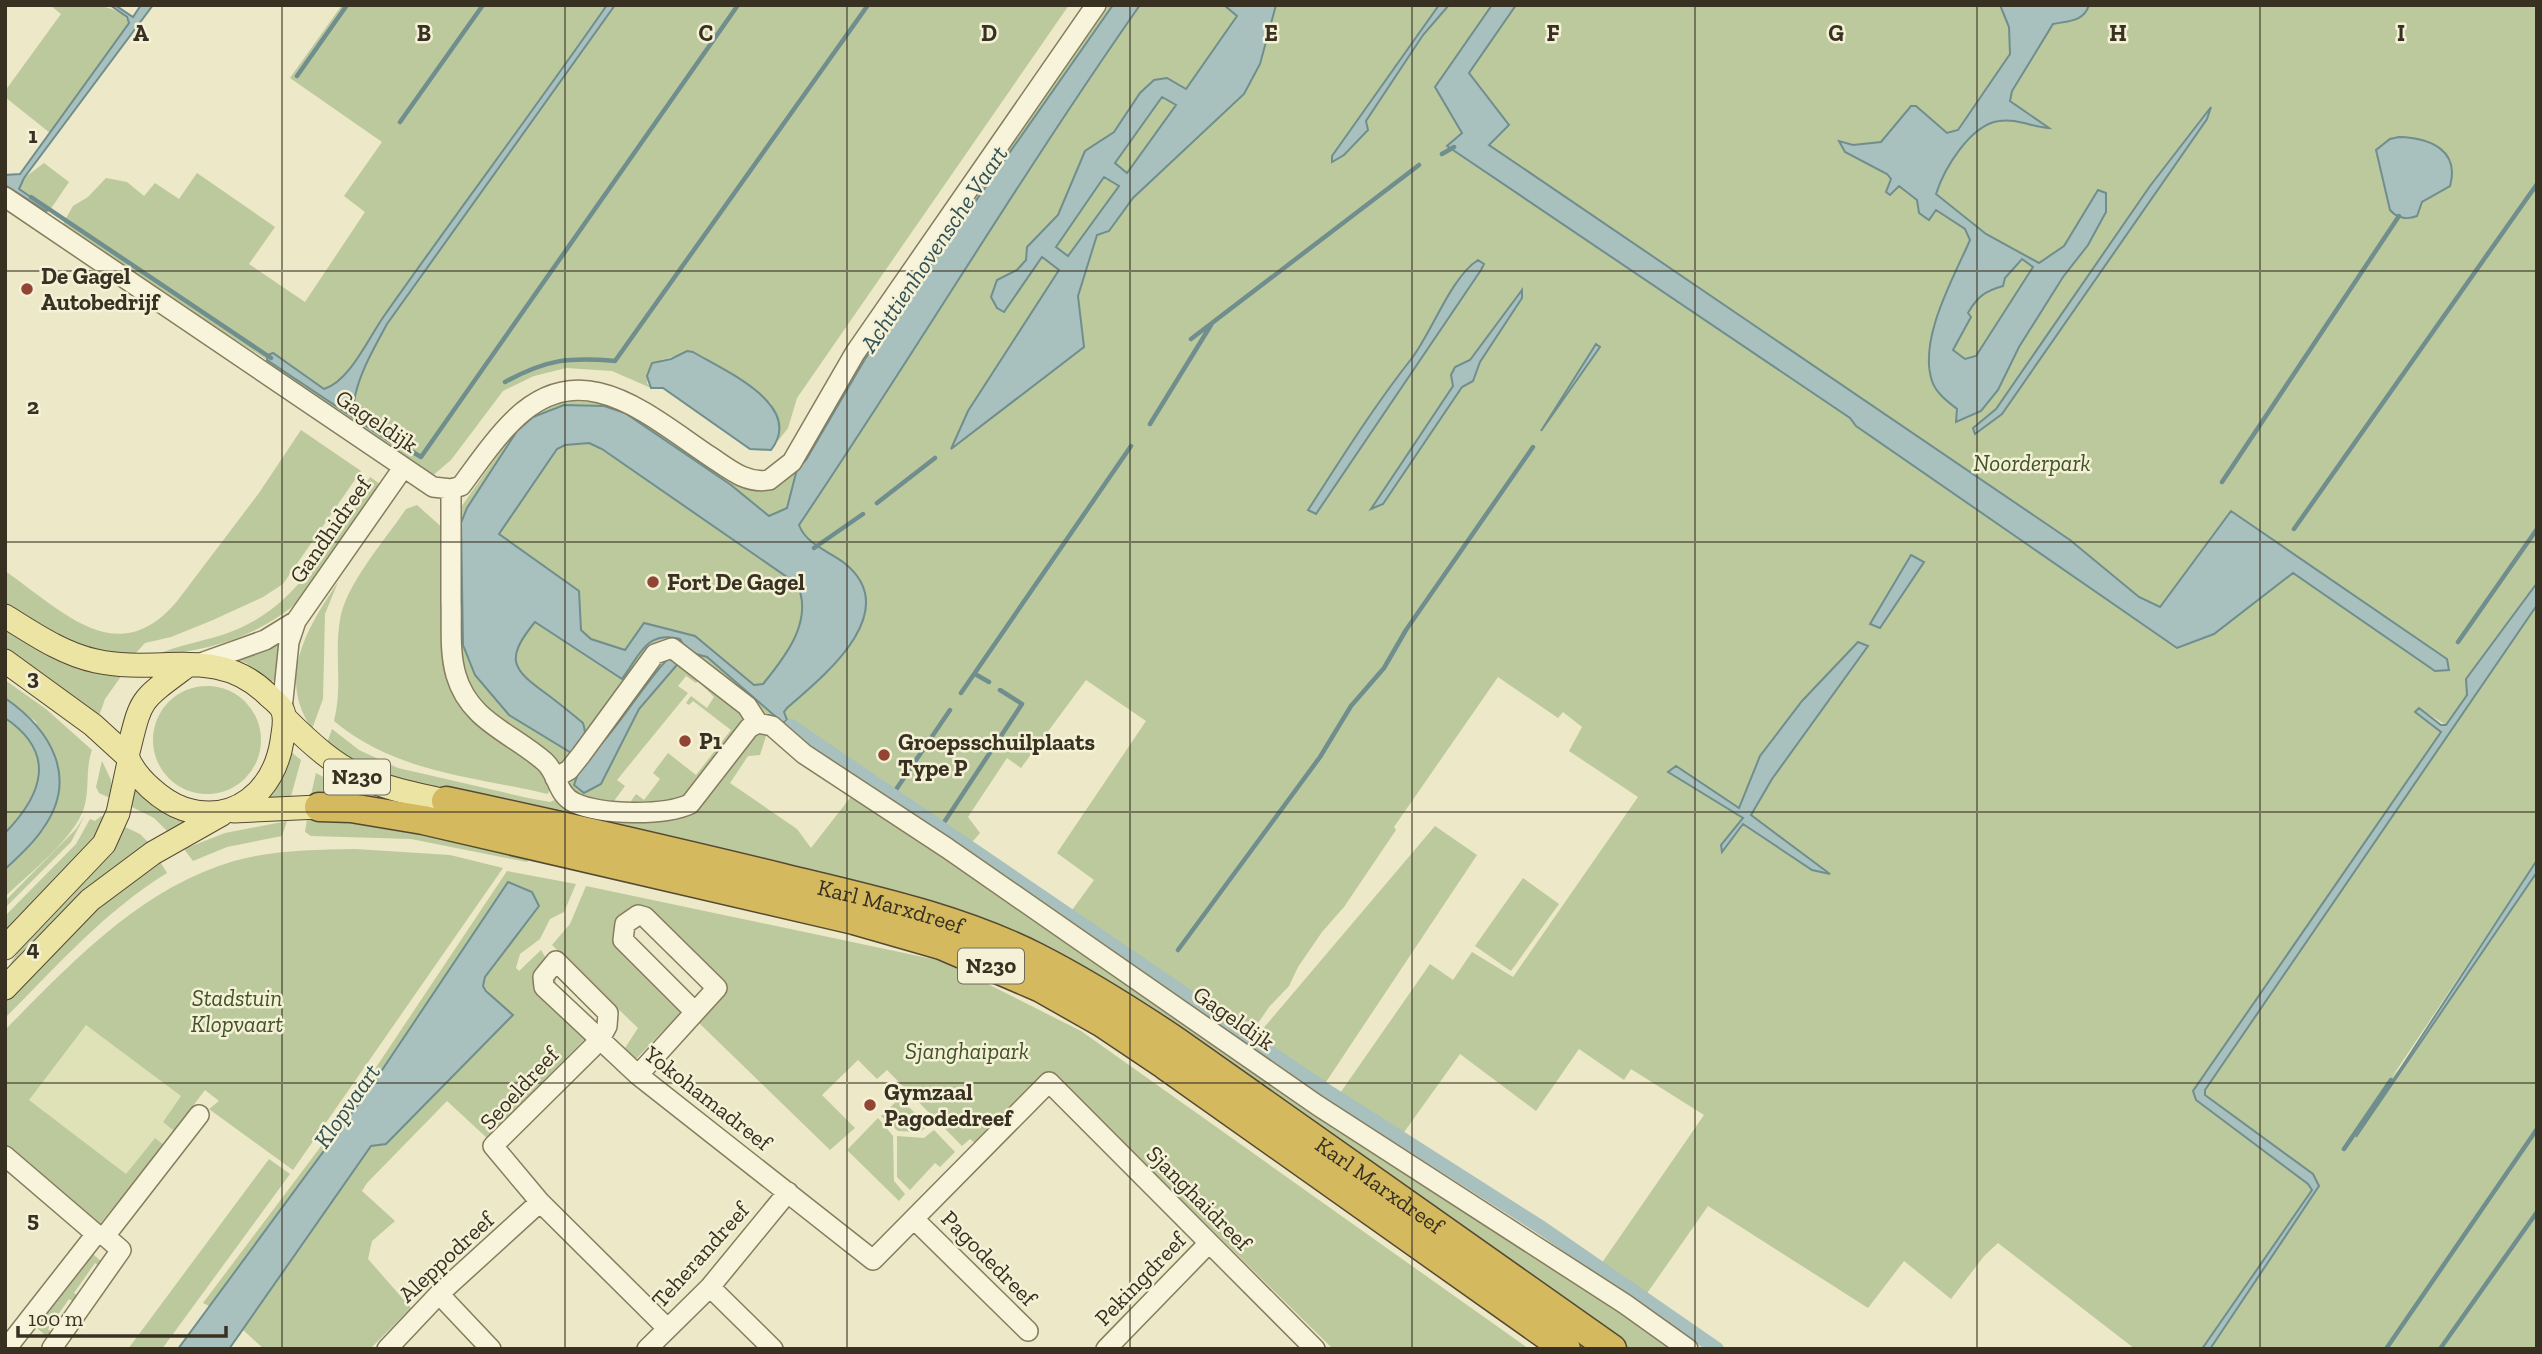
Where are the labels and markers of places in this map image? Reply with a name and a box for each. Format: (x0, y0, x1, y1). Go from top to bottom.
place label: De Gagel Autobedrijf (41, 262, 161, 316)
marker: De Gagel Autobedrijf (19, 281, 35, 297)
place label: Fort De Gagel (667, 568, 805, 596)
marker: Fort De Gagel (645, 574, 661, 590)
place label: P1 (699, 727, 722, 755)
place label: Groepsschuilplaats Type P (898, 728, 1095, 782)
marker: P1 (677, 733, 693, 749)
marker: Groepsschuilplaats Type P (876, 747, 892, 763)
place label: Gymzaal Pagodedreef (884, 1078, 1014, 1132)
marker: Gymzaal Pagodedreef (862, 1097, 878, 1113)

